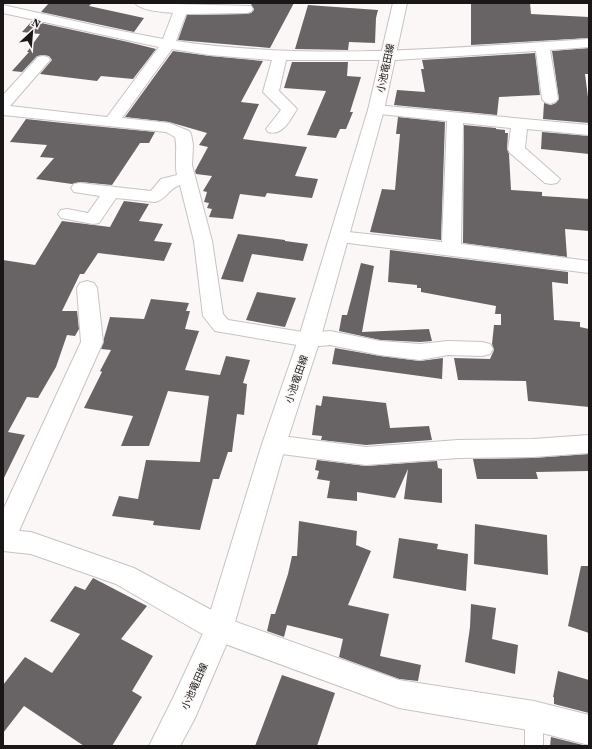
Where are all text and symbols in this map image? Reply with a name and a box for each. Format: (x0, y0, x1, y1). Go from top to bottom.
north arrow (12, 12, 52, 52)
text: N (29, 15, 43, 32)
street label: 小池竜田線 (374, 42, 397, 94)
street label: 小池竜田線 (282, 353, 311, 405)
street label: 小池竜田線 (178, 661, 211, 712)

